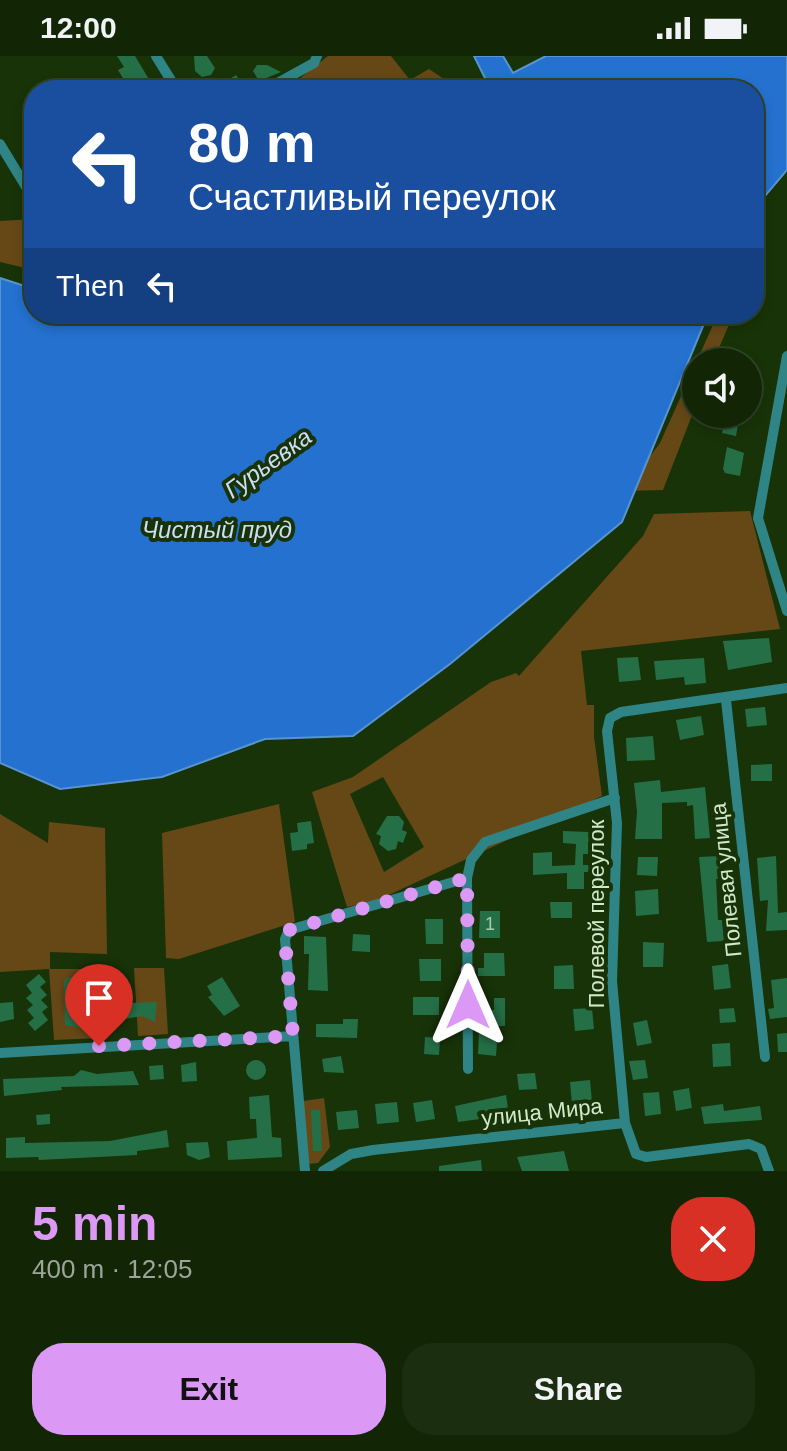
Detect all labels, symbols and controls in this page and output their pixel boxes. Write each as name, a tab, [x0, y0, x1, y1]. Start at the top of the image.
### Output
text: 12:00	[40, 11, 117, 44]
text: 80 m	[188, 111, 316, 174]
icon: left	[56, 112, 160, 216]
text: Счастливый переулок	[188, 177, 556, 218]
icon: left	[140, 264, 184, 308]
text: Then	[56, 269, 124, 302]
map controls	[682, 348, 762, 428]
button: sound	[682, 348, 762, 428]
water label: Гурьевка	[219, 423, 317, 503]
water label: Чистый пруд	[142, 516, 292, 543]
street label: Полевая улица	[705, 801, 747, 958]
street label: Полевой переулок	[584, 819, 609, 1008]
house number: 1	[485, 914, 495, 934]
position arrow	[426, 963, 510, 1047]
pin	[65, 964, 133, 1046]
icon: arrive	[77, 976, 121, 1020]
street label: улица Мира	[480, 1093, 605, 1131]
text: 5 min	[32, 1197, 157, 1250]
button: close	[671, 1197, 755, 1281]
text: 400 m · 12:05	[32, 1254, 192, 1284]
button: Exit	[32, 1343, 386, 1435]
button: Share	[402, 1343, 755, 1435]

